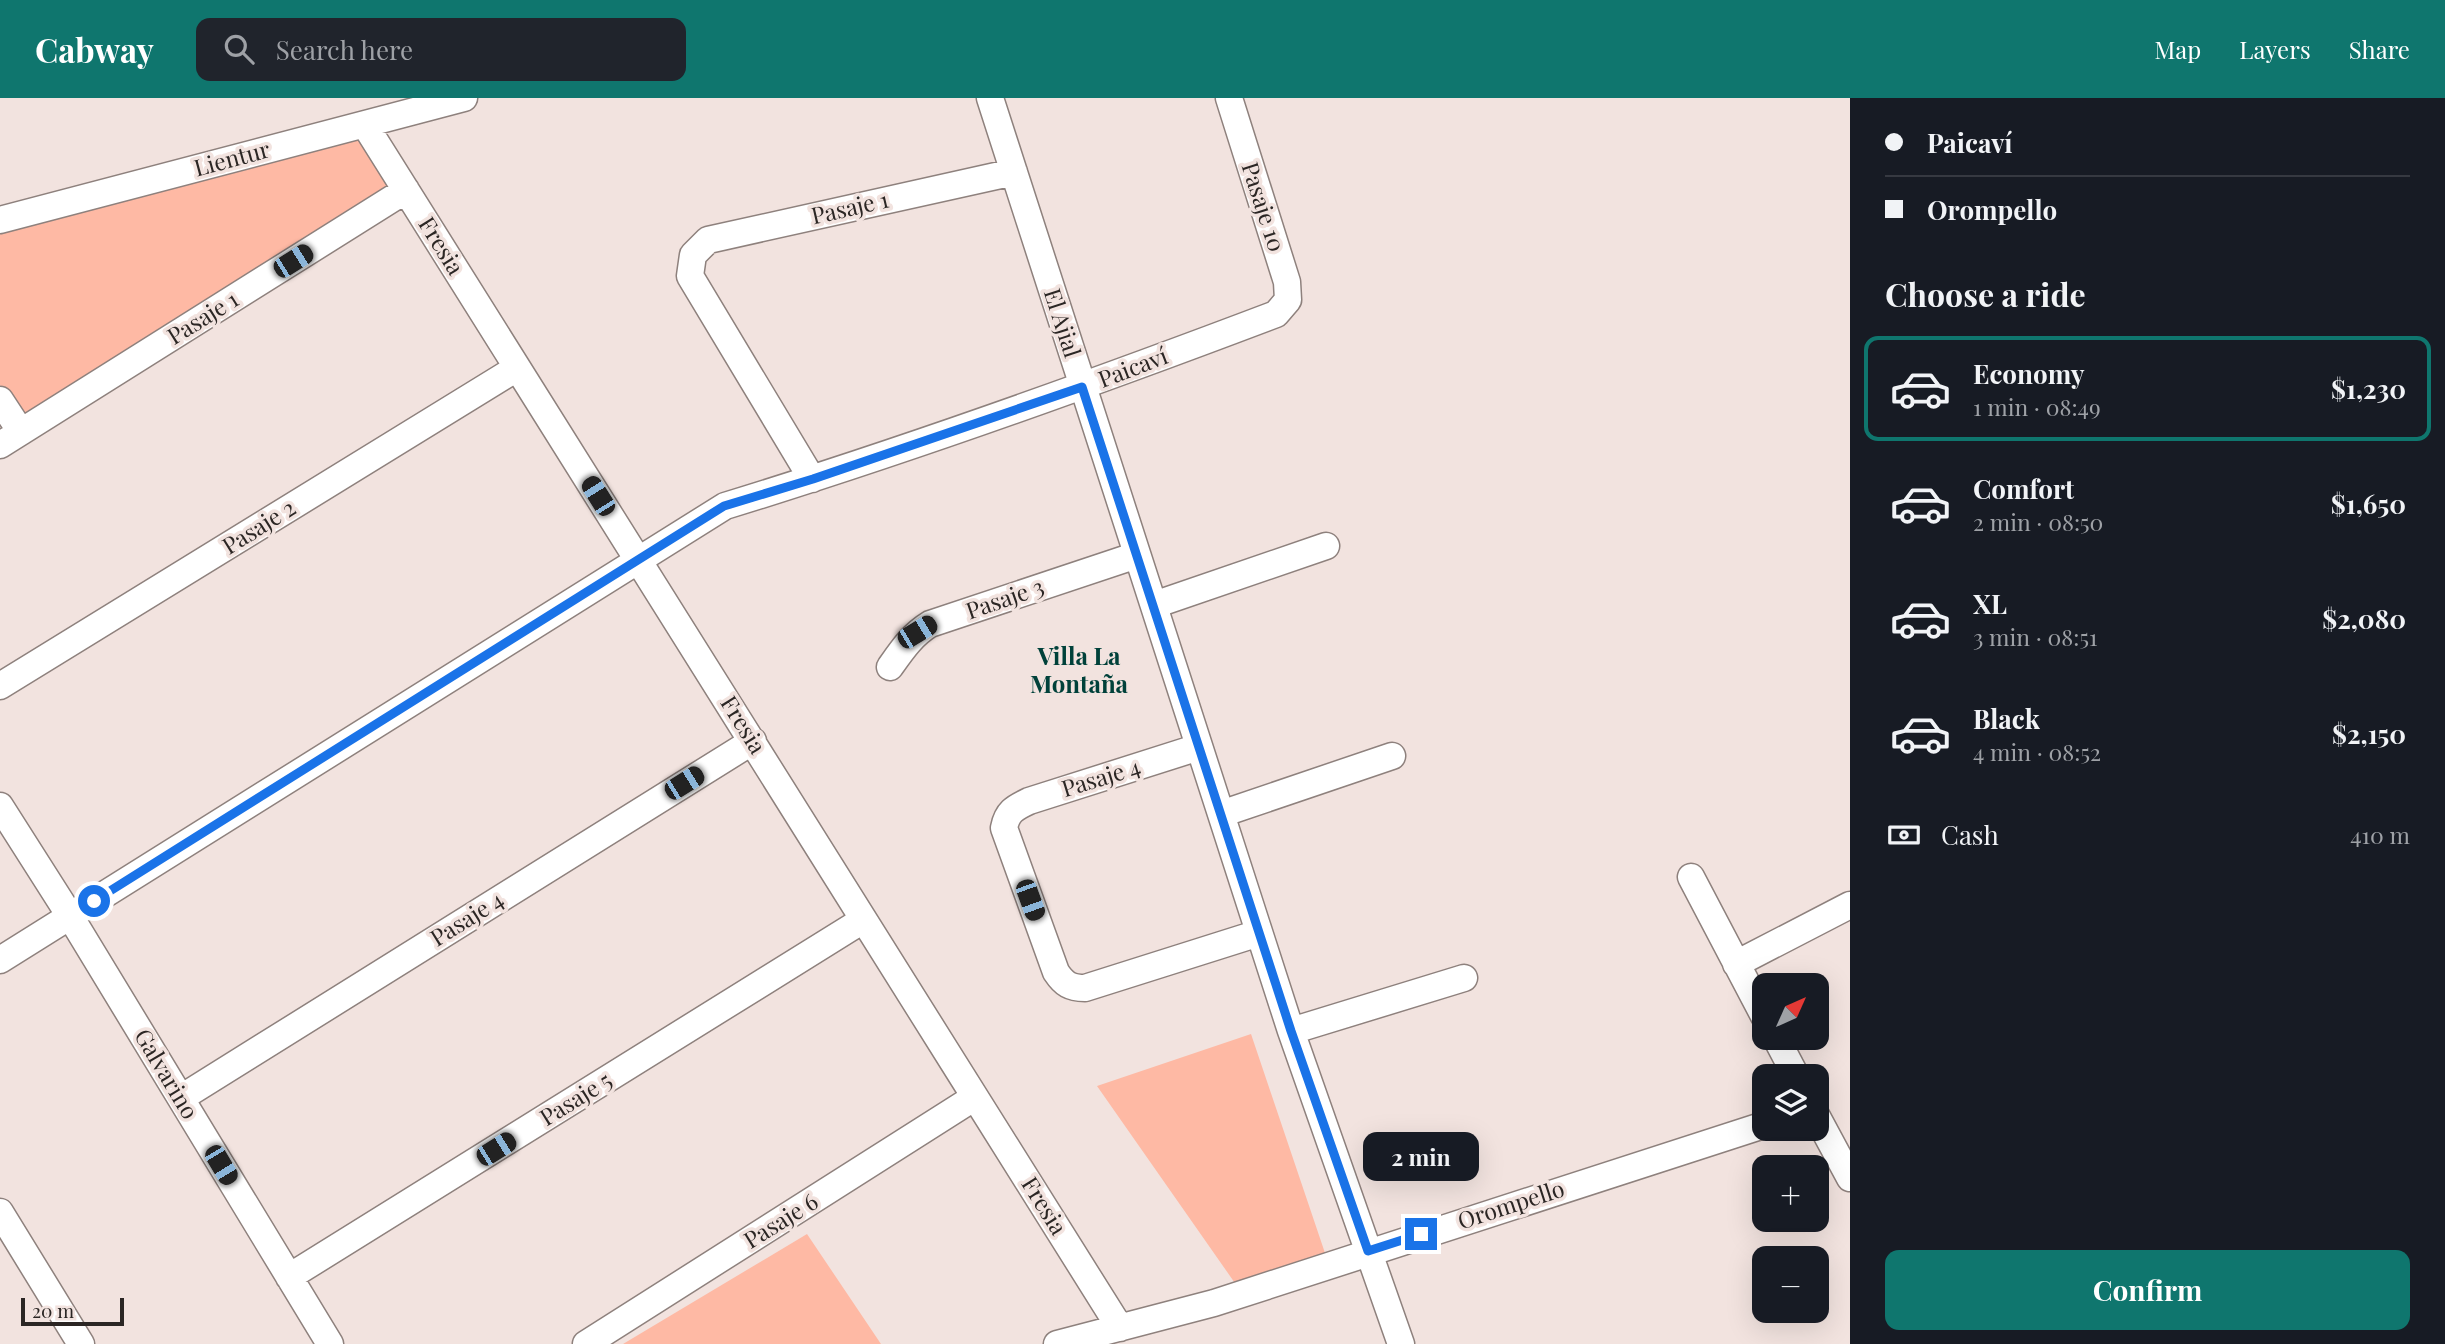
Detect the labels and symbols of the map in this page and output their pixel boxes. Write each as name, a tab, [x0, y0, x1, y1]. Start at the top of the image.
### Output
street label: Lientur	[190, 133, 273, 183]
street label: Pasaje 10	[1235, 158, 1293, 255]
street label: Pasaje 1	[808, 182, 892, 230]
street label: Fresia	[412, 210, 472, 281]
car	[270, 241, 317, 281]
street label: Pasaje 1	[161, 283, 244, 351]
street label: El Ajial	[1038, 284, 1089, 361]
street label: Paicaví	[1093, 339, 1172, 394]
car	[578, 473, 619, 519]
street label: Pasaje 2	[216, 491, 301, 560]
street label: Pasaje 3	[961, 570, 1048, 625]
car	[894, 612, 941, 652]
district label: Villa La Montaña	[1030, 639, 1129, 699]
street label: Fresia	[714, 689, 774, 760]
street label: Pasaje 4	[1057, 750, 1144, 803]
car	[661, 763, 708, 803]
car	[1013, 877, 1048, 923]
street label: Pasaje 4	[424, 883, 509, 952]
route start	[78, 885, 110, 917]
north arrow	[1752, 973, 1829, 1050]
street label: Galvarino	[128, 1022, 206, 1124]
street label: Pasaje 5	[533, 1064, 617, 1132]
car	[473, 1129, 520, 1169]
callout: 2 min	[1363, 1132, 1479, 1182]
car	[202, 1142, 241, 1188]
street label: Fresia	[1015, 1170, 1075, 1241]
street label: Orompello	[1453, 1172, 1568, 1235]
street label: Pasaje 6	[737, 1185, 823, 1255]
route end	[1405, 1218, 1437, 1250]
scale bar	[21, 1295, 124, 1327]

